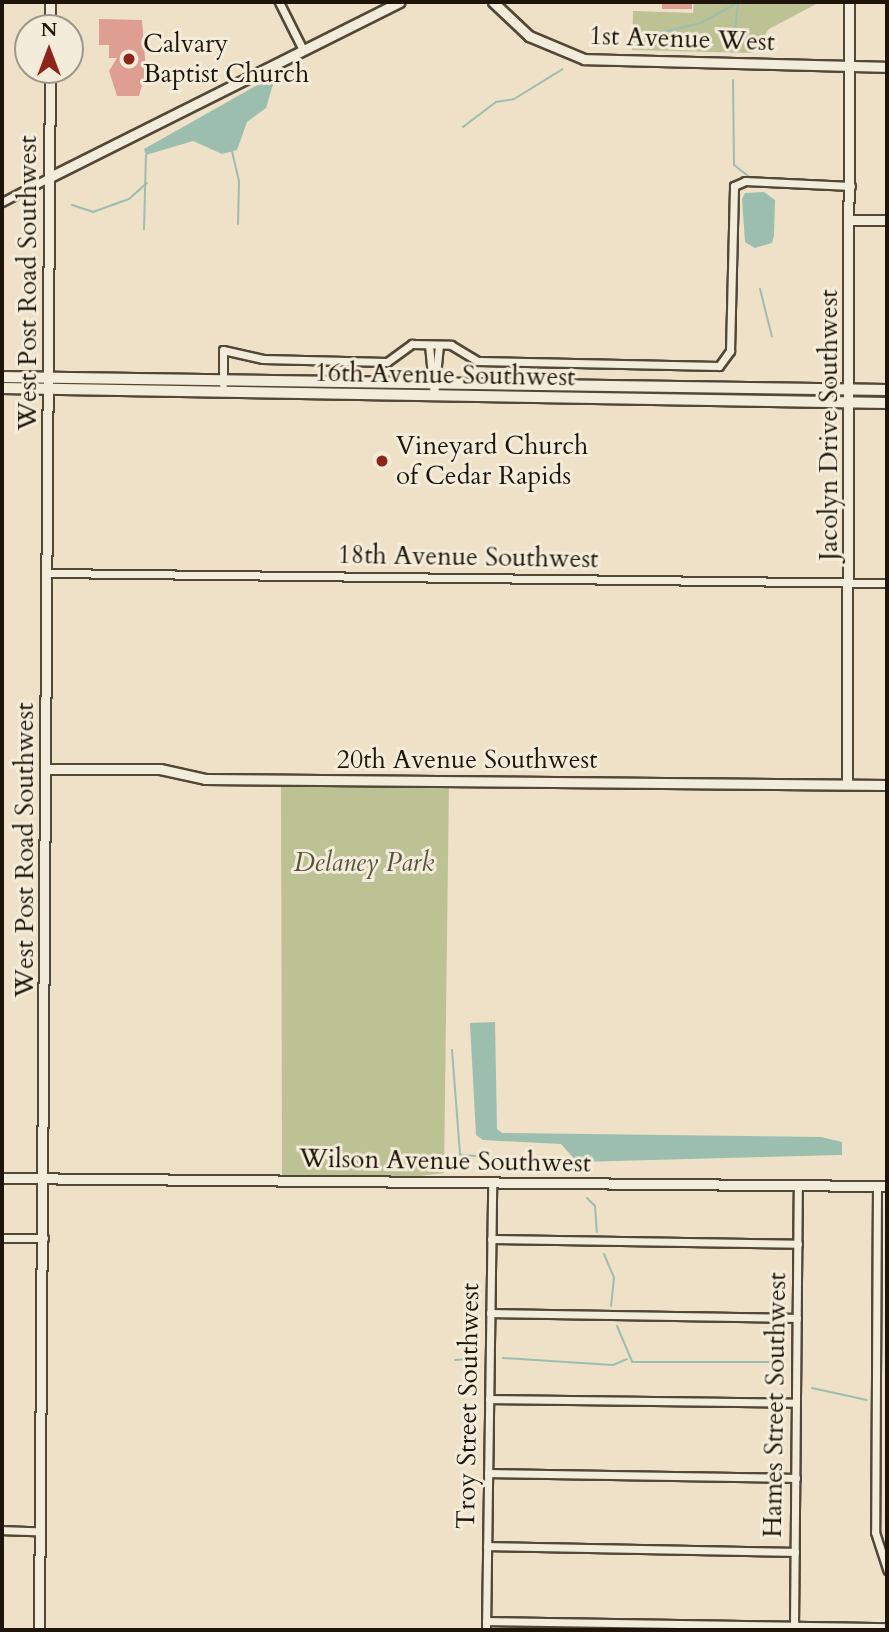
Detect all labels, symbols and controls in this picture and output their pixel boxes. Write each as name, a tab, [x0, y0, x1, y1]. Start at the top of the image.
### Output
north arrow	[14, 14, 84, 84]
text: N	[41, 17, 57, 43]
street label: 1st Avenue West	[589, 20, 775, 58]
place label: Calvary Baptist Church	[143, 28, 309, 90]
marker: Calvary Baptist Church	[121, 51, 137, 67]
street label: West Post Road Southwest	[12, 135, 44, 431]
street label: Jacolyn Drive Southwest	[813, 289, 845, 561]
street label: 16th Avenue Southwest	[314, 357, 576, 393]
place label: Vineyard Church of Cedar Rapids	[396, 430, 588, 492]
marker: Vineyard Church of Cedar Rapids	[374, 453, 390, 469]
street label: 18th Avenue Southwest	[337, 539, 599, 575]
street label: West Post Road Southwest	[9, 702, 41, 998]
street label: 20th Avenue Southwest	[337, 744, 597, 776]
park label: Delaney Park	[294, 847, 434, 879]
street label: Wilson Avenue Southwest	[299, 1143, 591, 1179]
street label: Hames Street Southwest	[757, 1272, 793, 1538]
street label: Troy Street Southwest	[450, 1283, 486, 1529]

